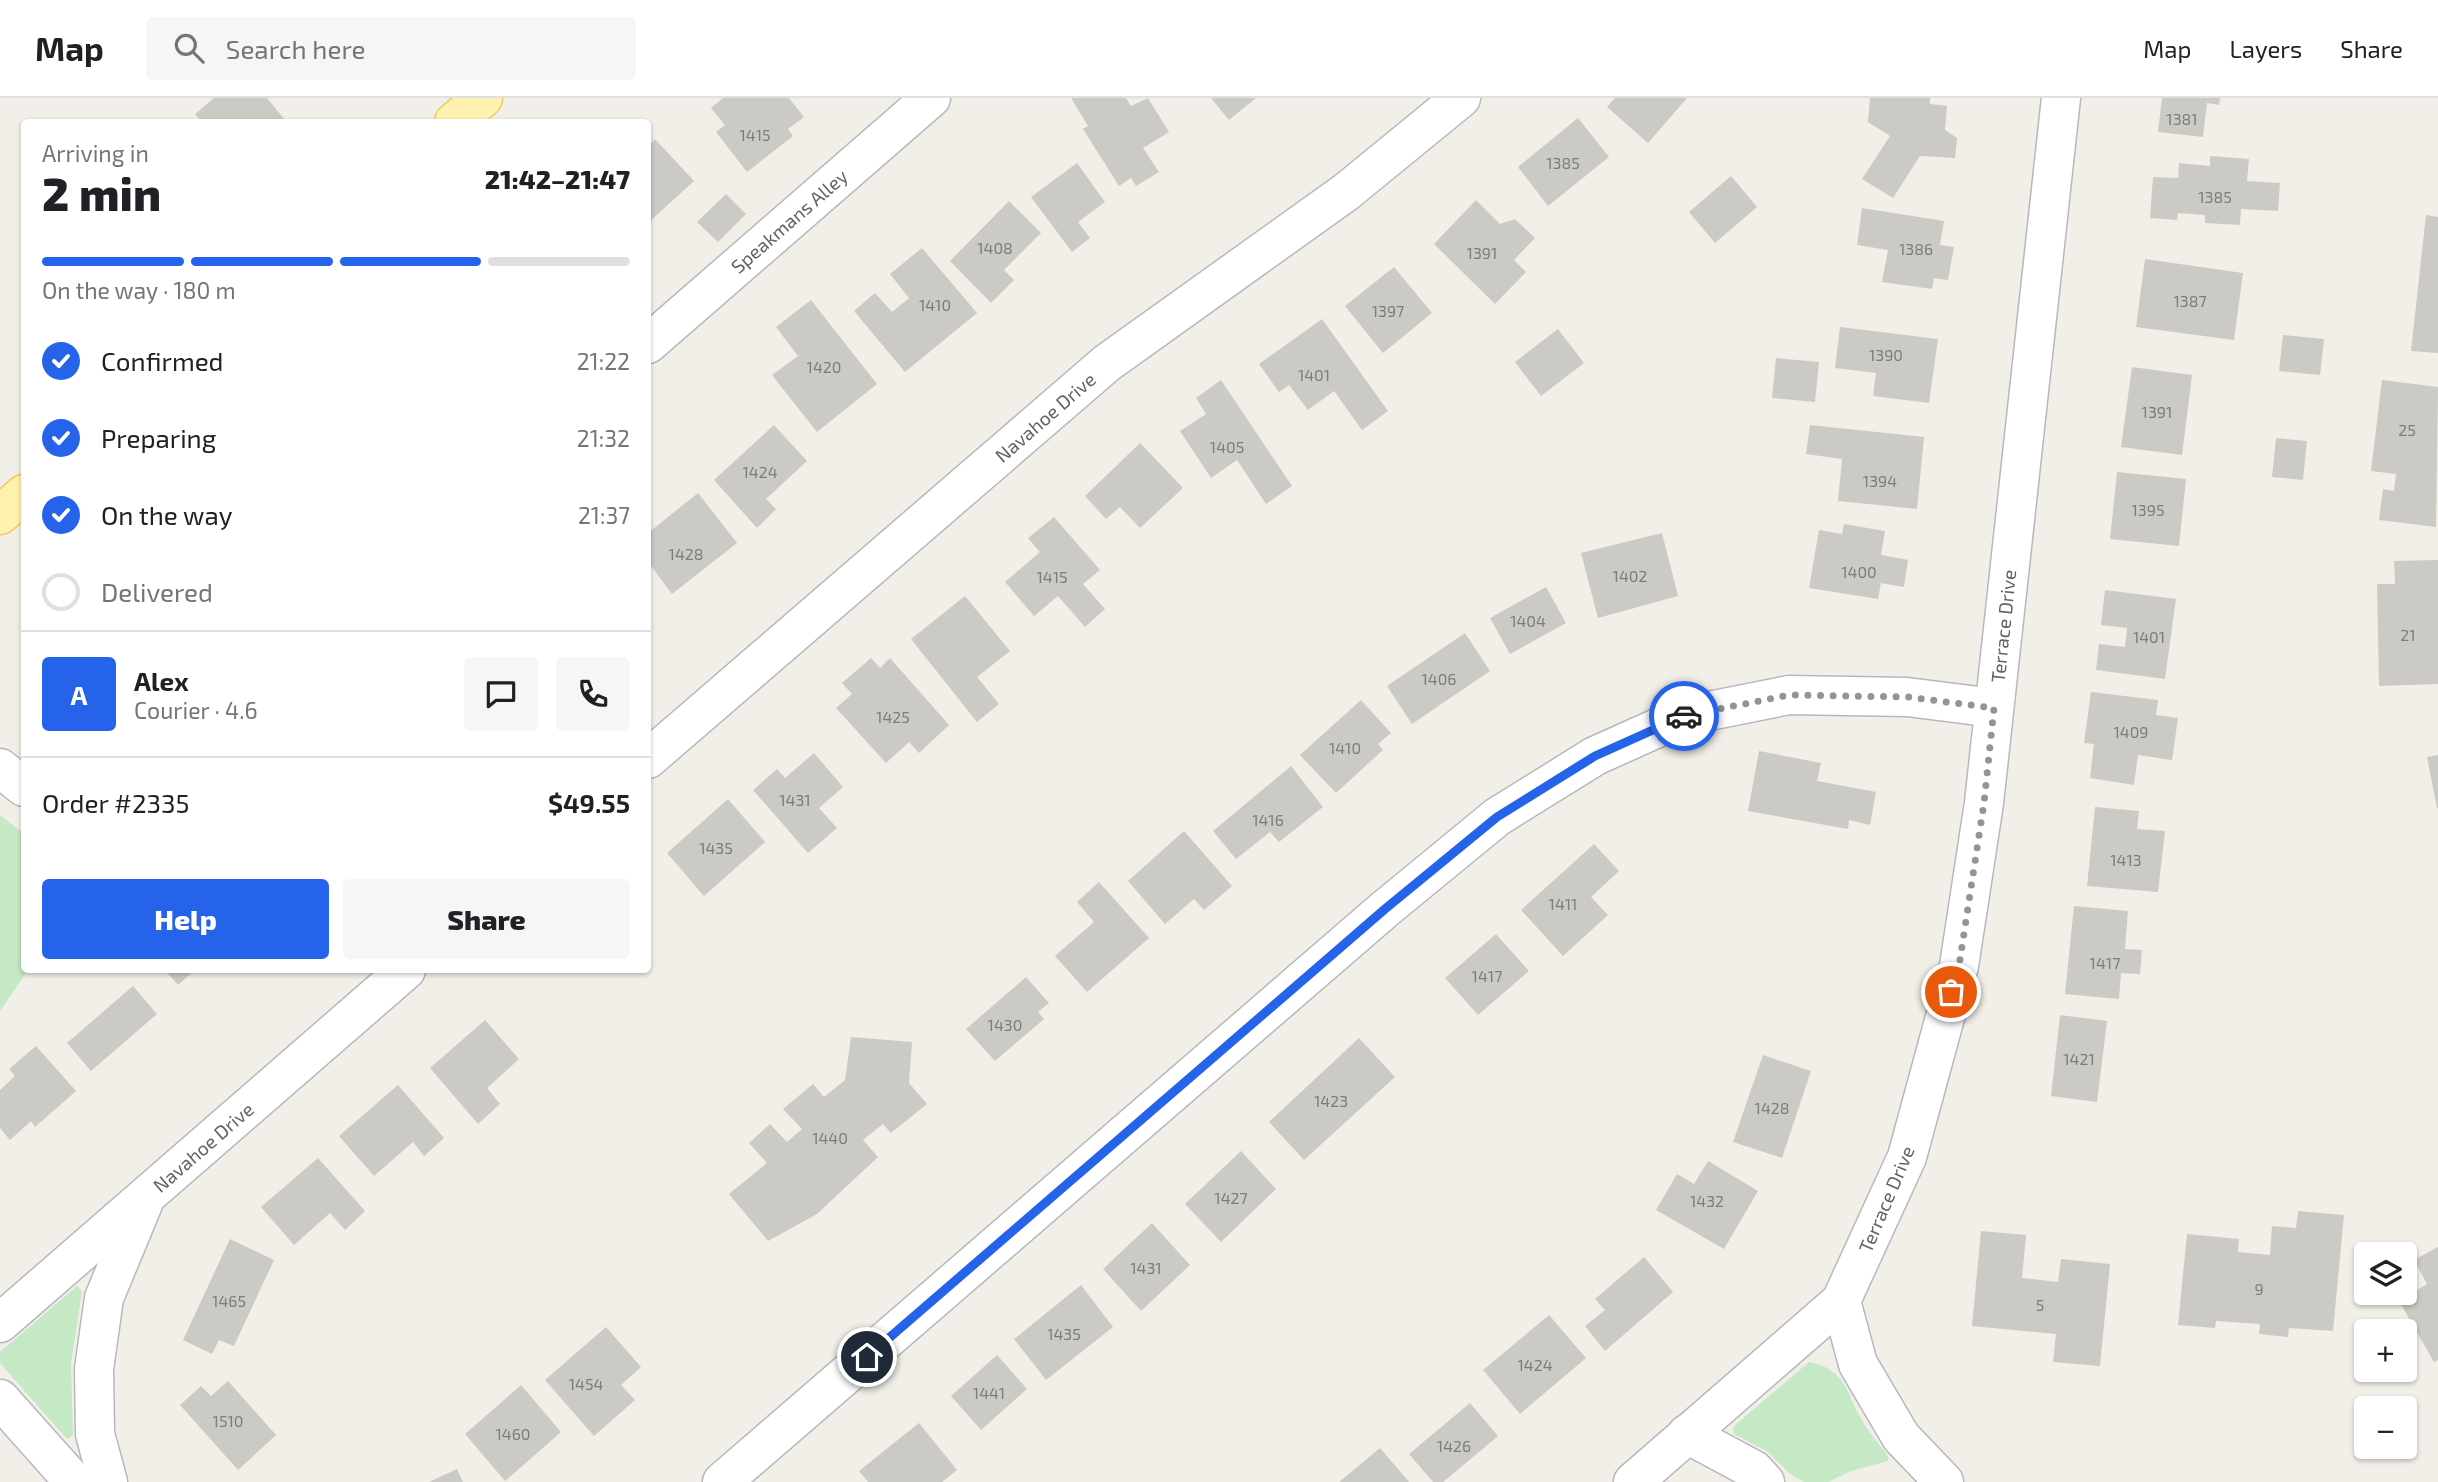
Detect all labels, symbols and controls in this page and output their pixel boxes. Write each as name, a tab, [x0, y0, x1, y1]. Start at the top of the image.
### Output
search box	[146, 17, 636, 80]
text: Map	[35, 28, 104, 68]
icon: search	[170, 29, 208, 67]
text: Search here	[226, 33, 365, 64]
text: Map	[2143, 34, 2191, 63]
text: Layers	[2229, 34, 2302, 63]
text: Share	[2340, 34, 2403, 63]
house number: 1381	[2166, 109, 2198, 128]
house number: 1415	[739, 125, 771, 144]
text: Arriving in	[42, 139, 149, 167]
house number: 1385	[1546, 153, 1580, 172]
text: 21:42–21:47	[485, 163, 630, 194]
street label: Speakmans Alley	[726, 164, 852, 278]
text: 2 min	[42, 165, 161, 220]
house number: 1385	[2198, 187, 2232, 206]
house number: 1408	[977, 238, 1013, 257]
house number: 1386	[1899, 239, 1933, 258]
house number: 1391	[1467, 243, 1497, 262]
text: On the way · 180 m	[42, 276, 236, 304]
house number: 1387	[2173, 291, 2207, 310]
house number: 1410	[919, 295, 951, 314]
house number: 1397	[1372, 301, 1404, 320]
icon: check	[42, 342, 80, 380]
text: Confirmed	[101, 345, 224, 376]
house number: 1390	[1869, 345, 1903, 364]
text: 21:22	[577, 347, 630, 375]
house number: 1420	[807, 357, 841, 376]
house number: 1401	[1298, 365, 1330, 384]
street label: Navahoe Drive	[990, 367, 1100, 467]
house number: 1391	[2142, 402, 2172, 421]
icon: check	[42, 419, 80, 457]
house number: 25	[2398, 420, 2416, 439]
text: Preparing	[101, 422, 216, 453]
text: 21:32	[577, 424, 630, 452]
house number: 1405	[1210, 437, 1244, 456]
house number: 1424	[742, 462, 778, 481]
house number: 1394	[1863, 471, 1897, 490]
icon: check	[42, 496, 80, 534]
text: On the way	[101, 499, 232, 530]
house number: 1395	[2132, 500, 2165, 519]
text: 21:37	[578, 501, 630, 529]
house number: 1428	[669, 544, 703, 563]
house number: 1400	[1841, 562, 1877, 581]
house number: 1402	[1613, 566, 1647, 585]
house number: 1415	[1036, 567, 1068, 586]
street label: Terrace Drive	[1986, 568, 2020, 684]
text: Delivered	[101, 576, 213, 607]
house number: 1404	[1510, 611, 1546, 630]
house number: 21	[2400, 625, 2416, 644]
house number: 1401	[2133, 627, 2165, 646]
button: chat	[464, 657, 538, 731]
button: phone	[556, 657, 630, 731]
text: Alex	[134, 665, 189, 696]
house number: 1406	[1421, 669, 1457, 688]
text: A	[71, 679, 87, 710]
courier	[1649, 681, 1719, 751]
text: Courier · 4.6	[134, 696, 258, 724]
icon: car	[1665, 697, 1703, 735]
house number: 1425	[876, 707, 910, 726]
house number: 1409	[2113, 722, 2149, 741]
house number: 1410	[1329, 738, 1361, 757]
text: Order #2335	[42, 787, 189, 818]
text: $49.55	[548, 787, 630, 818]
house number: 1431	[779, 790, 811, 809]
house number: 1416	[1252, 810, 1284, 829]
house number: 1435	[699, 838, 733, 857]
house number: 1413	[2110, 850, 2142, 869]
button: Help	[42, 879, 329, 959]
button: Share	[343, 879, 630, 959]
house number: 1411	[1549, 894, 1577, 913]
house number: 1417	[2090, 953, 2120, 972]
pin	[1921, 962, 1981, 1022]
house number: 1417	[1472, 966, 1502, 985]
icon: bag	[1932, 973, 1970, 1011]
house number: 1430	[988, 1015, 1022, 1034]
house number: 1421	[2063, 1049, 2095, 1068]
house number: 1423	[1314, 1091, 1348, 1110]
street label: Navahoe Drive	[148, 1097, 258, 1197]
house number: 1428	[1755, 1098, 1789, 1117]
house number: 1440	[812, 1128, 848, 1147]
street label: Terrace Drive	[1853, 1142, 1919, 1256]
house number: 1427	[1214, 1188, 1248, 1207]
house number: 1432	[1690, 1191, 1724, 1210]
map controls	[2354, 1242, 2417, 1459]
button: layers	[2354, 1242, 2417, 1305]
house number: 1431	[1130, 1258, 1162, 1277]
house number: 9	[2254, 1279, 2264, 1298]
house number: 1465	[212, 1291, 246, 1310]
house number: 5	[2036, 1295, 2044, 1314]
button: +	[2354, 1319, 2417, 1382]
house number: 1435	[1047, 1324, 1081, 1343]
pin	[837, 1327, 897, 1387]
icon: home	[848, 1338, 886, 1376]
house number: 1424	[1517, 1355, 1553, 1374]
house number: 1454	[569, 1374, 603, 1393]
house number: 1441	[973, 1383, 1005, 1402]
button: −	[2354, 1396, 2417, 1459]
house number: 1510	[213, 1411, 243, 1430]
house number: 1460	[495, 1424, 531, 1443]
house number: 1426	[1437, 1436, 1471, 1455]

